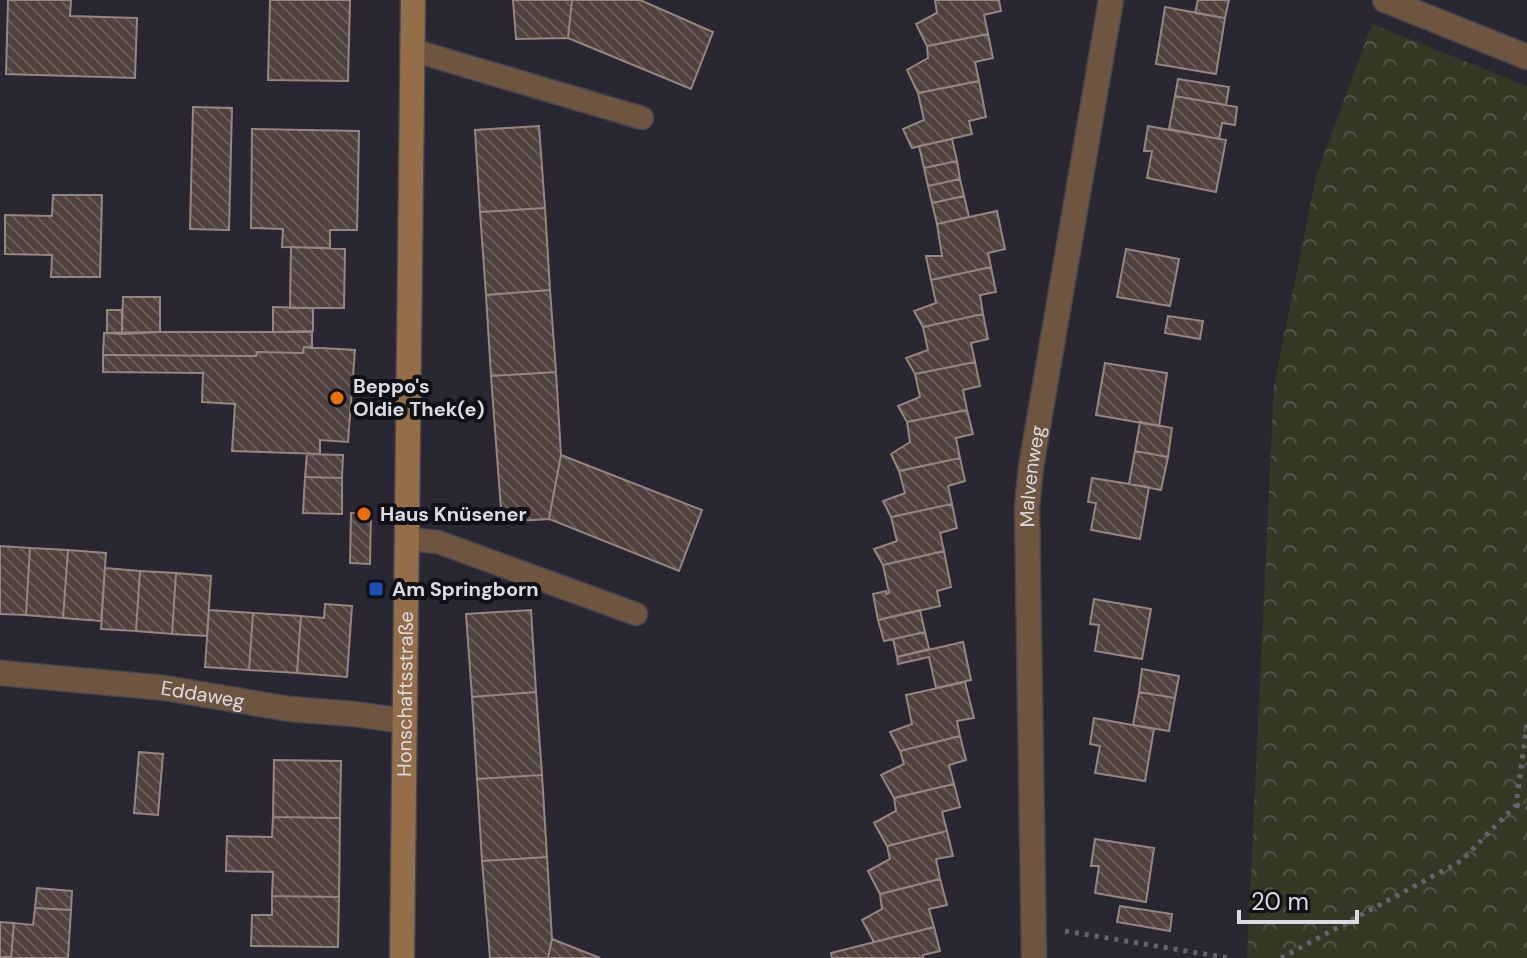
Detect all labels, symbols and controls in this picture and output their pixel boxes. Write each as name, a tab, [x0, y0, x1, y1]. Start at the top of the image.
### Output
place label: Beppo's Oldie Thek(e)	[353, 373, 485, 422]
marker: Beppo's Oldie Thek(e)	[328, 389, 346, 407]
street label: Malvenweg	[1014, 423, 1051, 527]
place label: Haus Knüsener	[380, 501, 527, 527]
marker: Haus Knüsener	[355, 505, 373, 523]
place label: Am Springborn	[392, 576, 539, 602]
marker: Am Springborn	[367, 580, 385, 598]
street label: Honschaftsstraße	[391, 611, 419, 777]
street label: Eddaweg	[159, 675, 247, 714]
scale bar	[1239, 874, 1357, 924]
text: 20 m	[1251, 886, 1309, 917]

